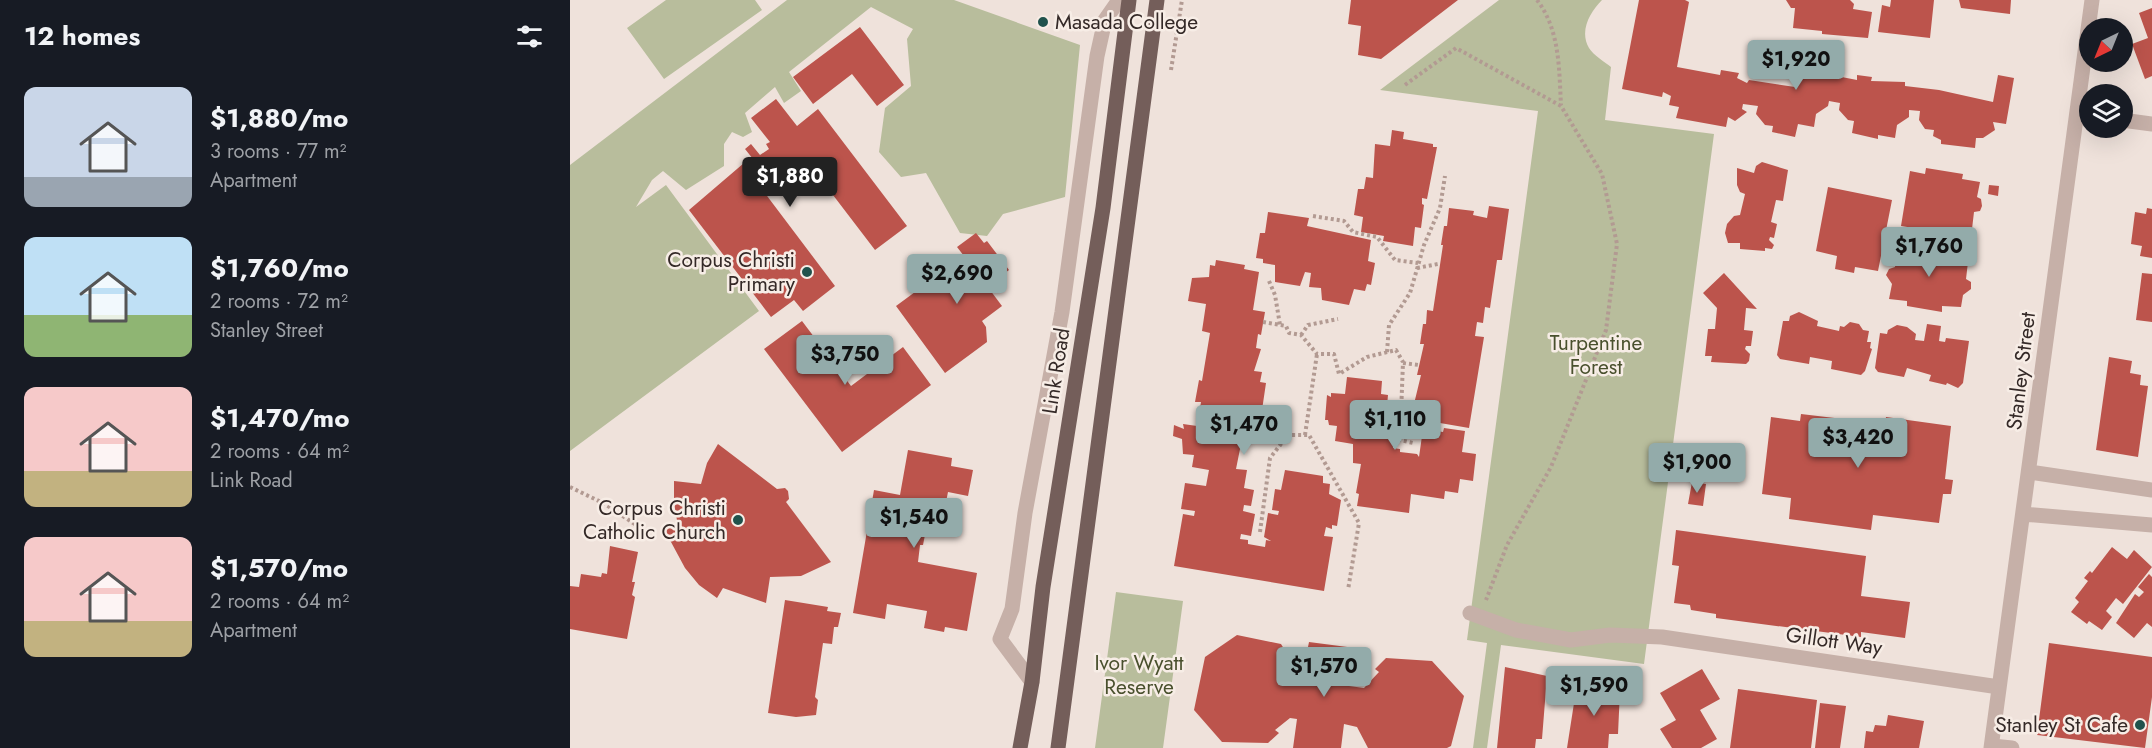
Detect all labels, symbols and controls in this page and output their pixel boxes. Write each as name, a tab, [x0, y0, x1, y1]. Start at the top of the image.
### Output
place label: Masada College	[1055, 7, 1198, 37]
marker: Masada College	[1036, 15, 1050, 29]
text: 12 homes	[24, 17, 140, 55]
north arrow	[2079, 18, 2133, 72]
map controls	[2079, 18, 2133, 138]
icon: filters	[513, 20, 546, 53]
pin: $1,920	[1747, 40, 1845, 91]
text: $1,920	[1762, 45, 1830, 74]
button: layers	[2079, 84, 2133, 138]
text: $1,880/mo	[210, 99, 348, 137]
icon: home	[72, 111, 144, 183]
text: 3 rooms · 77 m²	[210, 137, 347, 166]
pin: $1,880	[741, 157, 839, 208]
text: $1,880	[756, 162, 824, 191]
text: Apartment	[210, 166, 297, 195]
pin: $1,760	[1880, 227, 1978, 278]
text: $1,760	[1895, 232, 1963, 261]
place label: Corpus Christi Primary	[667, 245, 796, 299]
text: $1,760/mo	[210, 249, 349, 287]
pin: $2,690	[908, 254, 1006, 305]
text: $2,690	[921, 259, 993, 288]
icon: home	[72, 261, 144, 333]
marker: Corpus Christi Primary	[800, 265, 814, 279]
text: 2 rooms · 72 m²	[210, 287, 348, 316]
street label: Stanley Street	[1999, 310, 2043, 432]
text: Stanley Street	[210, 316, 323, 345]
street label: Link Road	[1034, 326, 1078, 416]
park label: Turpentine Forest	[1550, 328, 1642, 382]
pin: $3,750	[796, 335, 894, 386]
text: $3,750	[810, 340, 880, 369]
text: $1,470/mo	[210, 399, 350, 437]
pin: $1,110	[1346, 400, 1444, 451]
pin: $1,470	[1195, 405, 1293, 456]
text: $1,110	[1364, 405, 1426, 434]
text: $1,470	[1210, 410, 1278, 439]
icon: home	[72, 411, 144, 483]
pin: $3,420	[1809, 418, 1907, 469]
text: $3,420	[1822, 423, 1894, 452]
text: 2 rooms · 64 m²	[210, 437, 349, 466]
pin: $1,900	[1648, 443, 1746, 494]
text: $1,900	[1663, 448, 1731, 477]
text: Link Road	[210, 466, 293, 495]
place label: Corpus Christi Catholic Church	[583, 493, 726, 547]
pin: $1,540	[865, 498, 963, 549]
text: $1,540	[879, 503, 949, 532]
marker: Corpus Christi Catholic Church	[731, 513, 745, 527]
text: $1,570/mo	[210, 549, 348, 587]
icon: home	[72, 561, 144, 633]
text: 2 rooms · 64 m²	[210, 587, 349, 616]
text: Apartment	[210, 616, 297, 645]
street label: Gillott Way	[1784, 619, 1885, 663]
pin: $1,570	[1275, 647, 1373, 698]
park label: Ivor Wyatt Reserve	[1094, 648, 1184, 702]
text: $1,570	[1290, 652, 1358, 681]
pin: $1,590	[1545, 666, 1643, 717]
text: $1,590	[1560, 671, 1628, 700]
place label: Stanley St Cafe	[1995, 710, 2128, 740]
marker: Stanley St Cafe	[2133, 718, 2147, 732]

